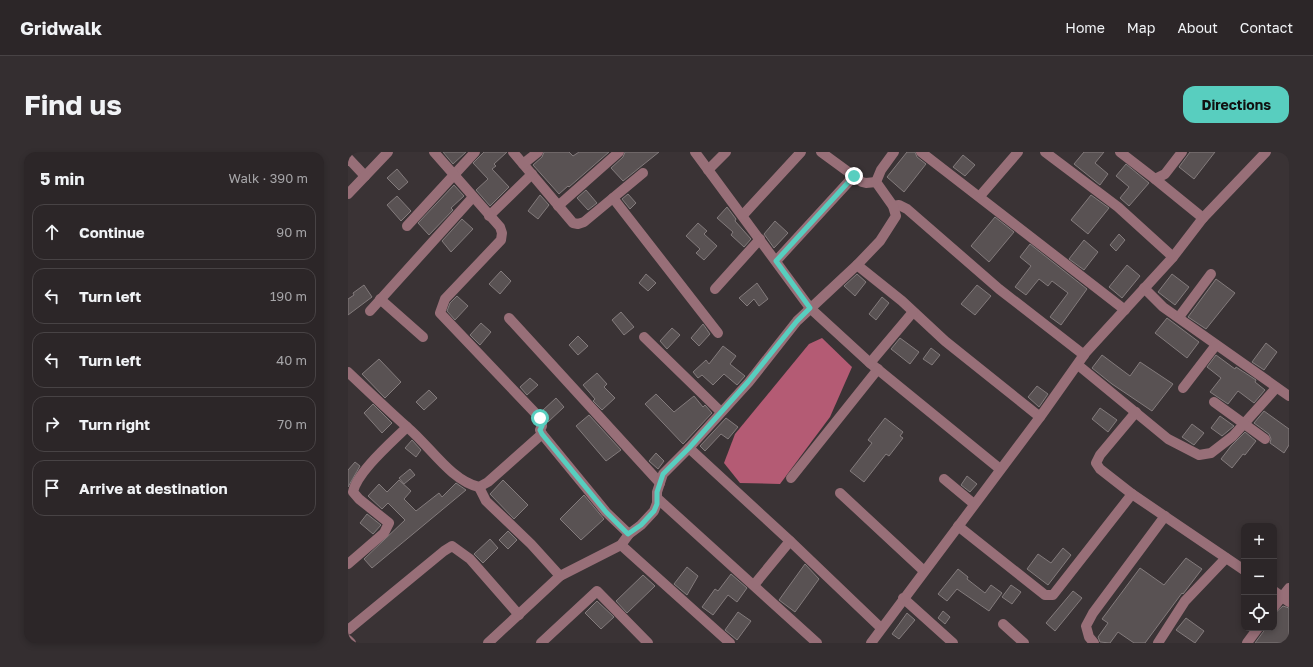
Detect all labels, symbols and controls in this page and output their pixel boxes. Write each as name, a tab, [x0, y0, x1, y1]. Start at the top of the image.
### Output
text: Gridwalk	[20, 16, 102, 39]
text: Home	[1065, 19, 1105, 36]
text: Map	[1127, 19, 1155, 36]
text: About	[1177, 19, 1218, 36]
text: Contact	[1240, 19, 1293, 36]
button: Directions	[1183, 86, 1289, 123]
text: Find us	[24, 88, 122, 121]
route end	[845, 167, 863, 185]
text: 5 min	[40, 168, 84, 189]
text: Walk · 390 m	[229, 170, 308, 186]
icon: ahead	[41, 221, 63, 243]
text: Continue	[79, 223, 145, 241]
text: 90 m	[276, 224, 307, 240]
icon: left	[41, 285, 63, 307]
text: Turn left	[79, 287, 141, 305]
text: 190 m	[270, 288, 307, 304]
icon: left	[41, 349, 63, 371]
text: Turn left	[79, 351, 141, 369]
text: 40 m	[276, 352, 307, 368]
route start	[531, 409, 549, 427]
icon: right	[41, 413, 63, 435]
text: Turn right	[79, 415, 150, 433]
text: 70 m	[277, 416, 307, 432]
icon: arrive	[41, 477, 63, 499]
text: Arrive at destination	[79, 479, 228, 497]
map controls	[1241, 523, 1277, 631]
button: +	[1241, 523, 1277, 559]
button: −	[1241, 559, 1277, 595]
button: locate	[1241, 595, 1277, 631]

